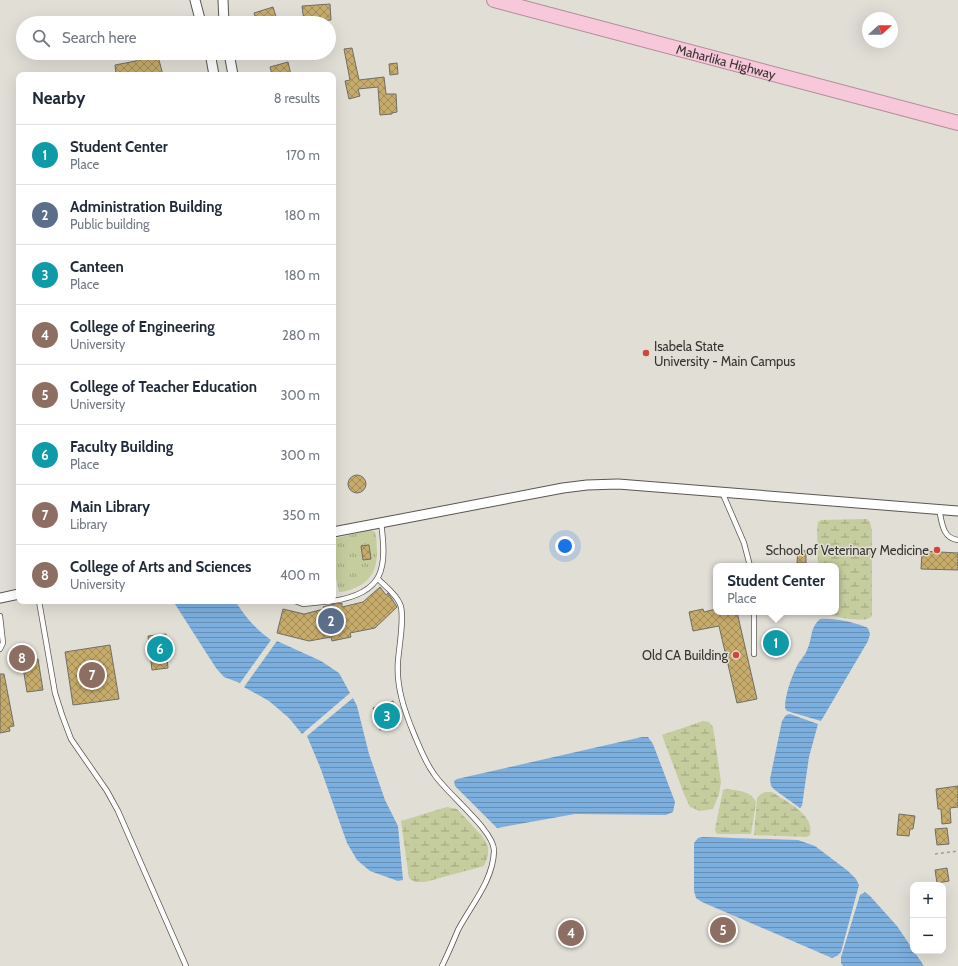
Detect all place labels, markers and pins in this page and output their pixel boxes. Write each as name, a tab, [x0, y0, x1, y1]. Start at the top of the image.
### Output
place label: Isabela State University - Main Campus	[654, 338, 796, 369]
marker: Isabela State University - Main Campus	[641, 348, 651, 358]
place label: School of Veterinary Medicine	[765, 542, 929, 558]
marker: School of Veterinary Medicine	[932, 545, 942, 555]
pin: 2	[318, 606, 344, 636]
pin: 1	[763, 628, 789, 658]
pin: 6	[147, 634, 173, 664]
pin: 8	[9, 643, 35, 673]
place label: Old CA Building	[642, 647, 729, 663]
marker: Old CA Building	[731, 650, 741, 660]
pin: 7	[79, 660, 105, 690]
pin: 3	[374, 701, 400, 731]
pin: 5	[710, 915, 736, 945]
pin: 4	[558, 918, 584, 948]

